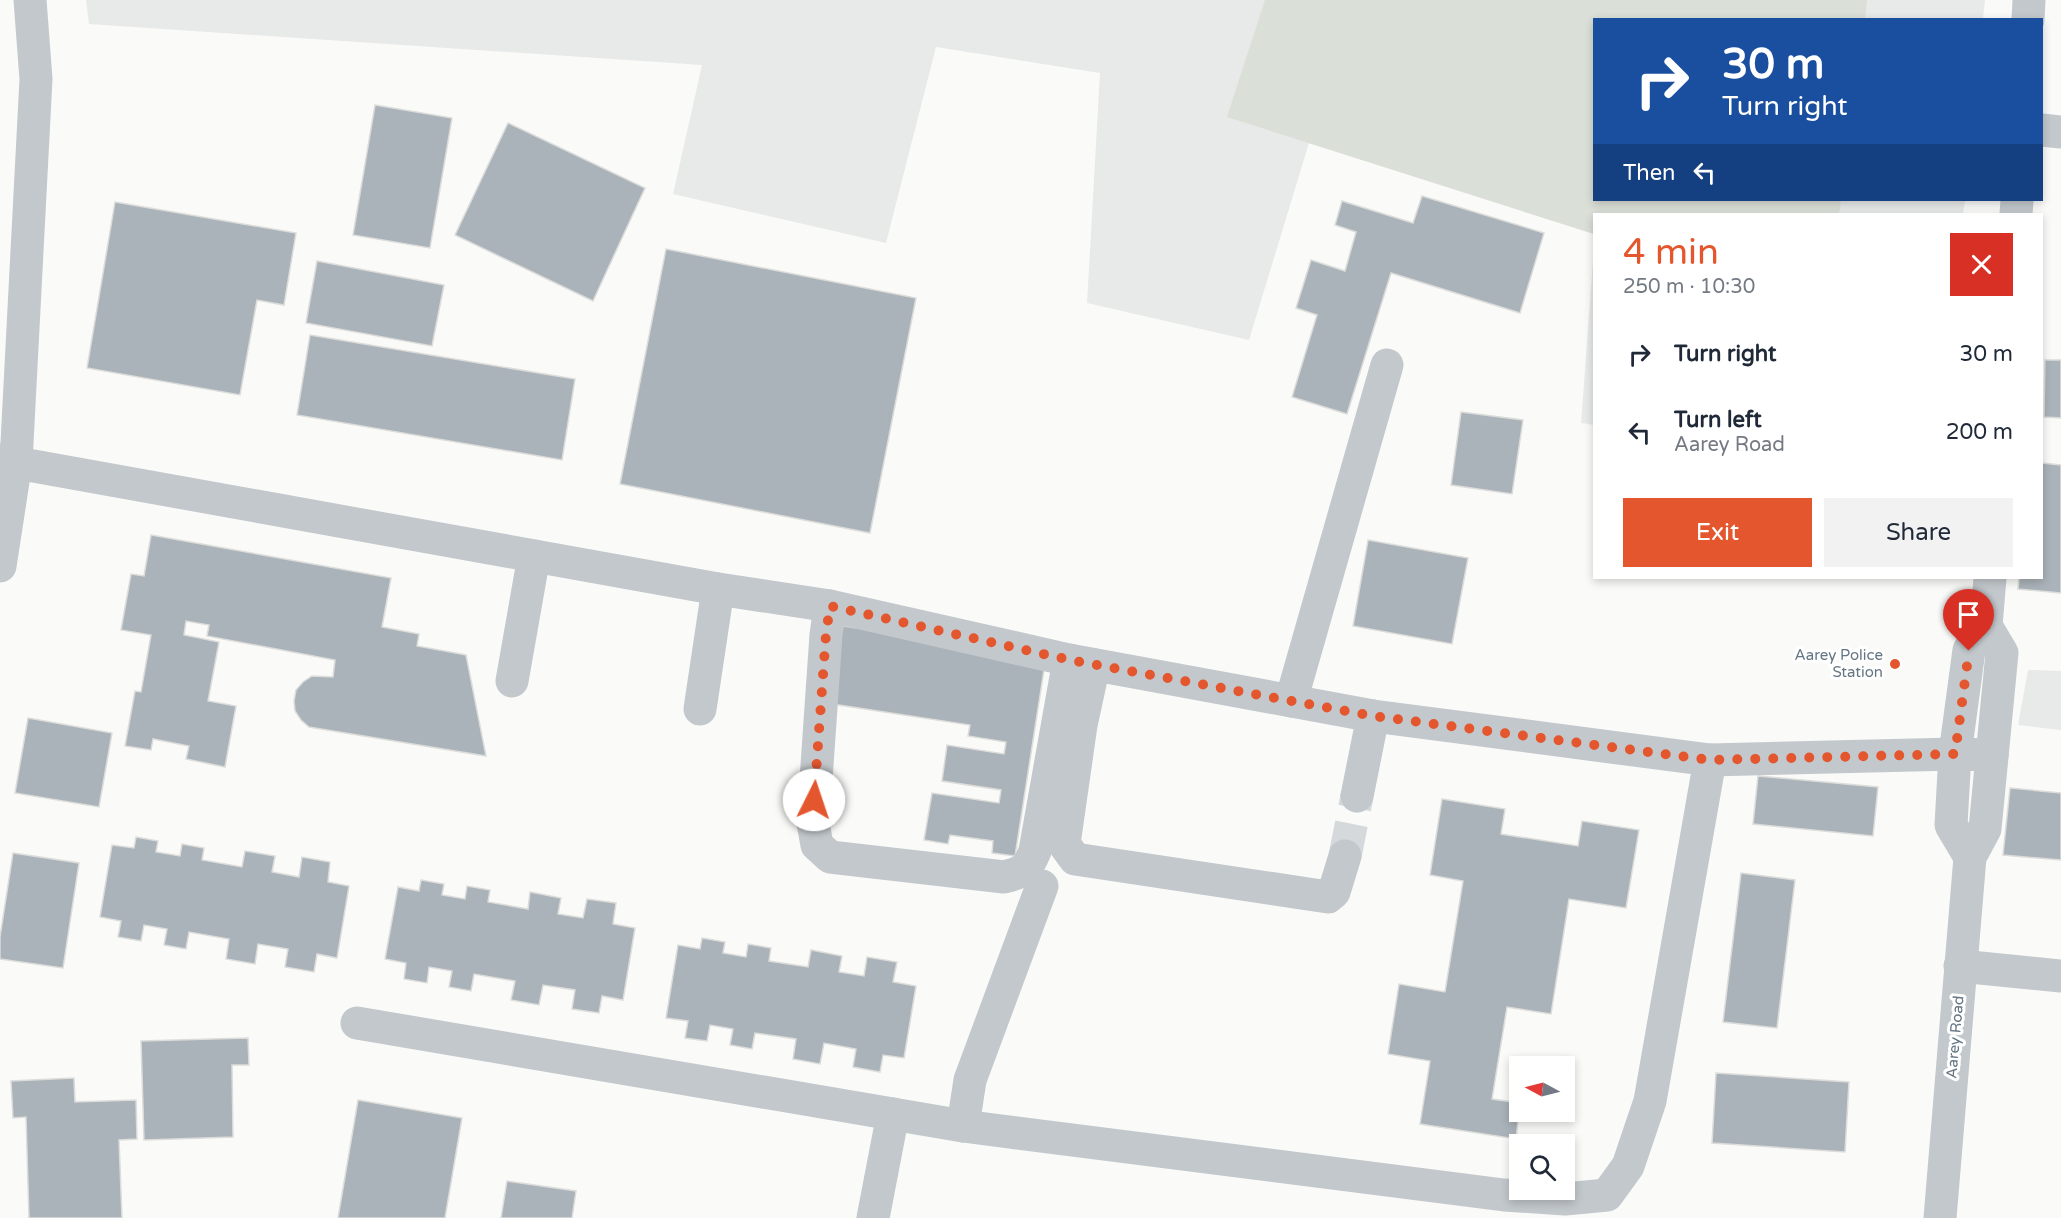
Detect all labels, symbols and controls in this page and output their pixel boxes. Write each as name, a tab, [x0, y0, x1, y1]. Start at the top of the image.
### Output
text: 30 m	[1722, 39, 1824, 90]
icon: right	[1623, 42, 1701, 120]
text: Turn right	[1722, 90, 1848, 123]
icon: left	[1688, 156, 1721, 189]
text: Then	[1623, 160, 1676, 186]
text: 4 min	[1623, 231, 1719, 274]
button: close	[1950, 233, 2013, 296]
text: 250 m · 10:30	[1623, 275, 1755, 299]
icon: right	[1623, 338, 1656, 371]
text: Turn right	[1674, 341, 1776, 367]
text: 30 m	[1959, 341, 2013, 367]
text: Turn left	[1674, 407, 1762, 433]
icon: left	[1623, 416, 1656, 449]
text: 200 m	[1946, 419, 2013, 445]
text: Aarey Road	[1674, 433, 1785, 457]
button: Exit	[1623, 498, 1812, 567]
button: Share	[1824, 498, 2013, 567]
pin	[1943, 589, 1994, 651]
icon: arrive	[1952, 598, 1985, 631]
place label: Aarey Police Station	[1795, 646, 1883, 681]
marker: Aarey Police Station	[1888, 657, 1902, 671]
position arrow	[782, 768, 846, 832]
street label: Aarey Road	[1942, 995, 1968, 1079]
north arrow	[1509, 1056, 1575, 1122]
map controls	[1509, 1056, 1575, 1200]
button: search	[1509, 1134, 1575, 1200]

